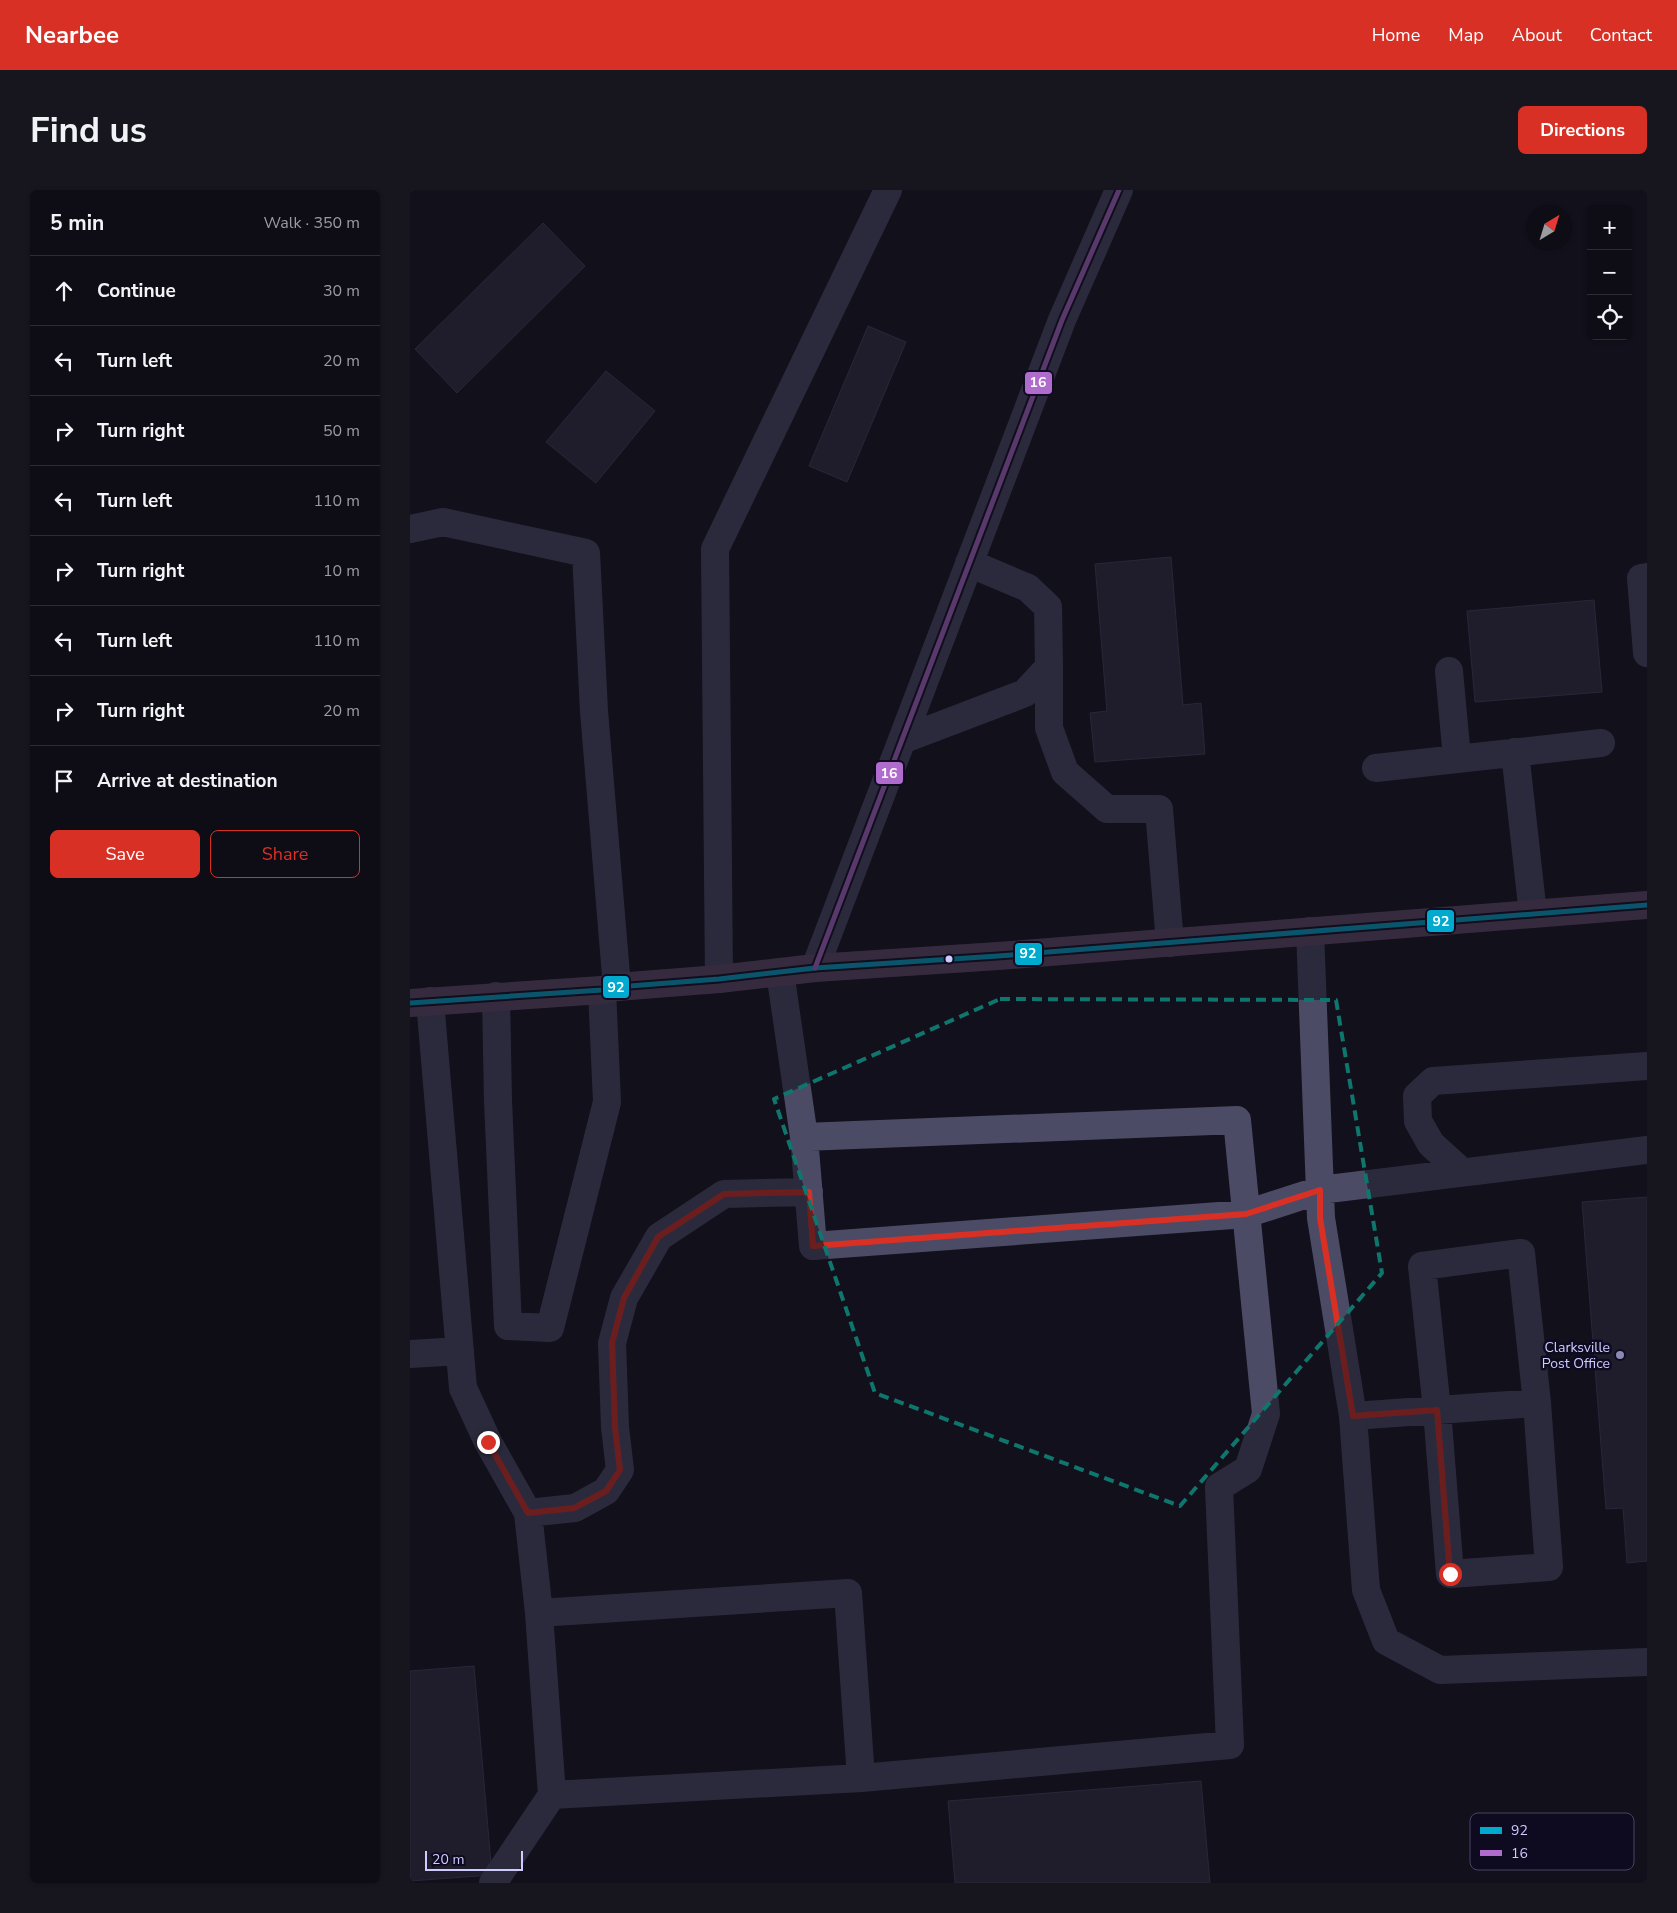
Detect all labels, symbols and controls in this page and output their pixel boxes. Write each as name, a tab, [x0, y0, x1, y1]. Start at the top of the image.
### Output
text: Nearbee	[25, 19, 119, 51]
text: Home	[1372, 23, 1420, 47]
text: Map	[1448, 23, 1484, 47]
text: About	[1512, 23, 1562, 47]
text: Contact	[1590, 23, 1652, 47]
button: Directions	[1518, 106, 1647, 154]
text: Find us	[30, 107, 147, 154]
north arrow	[1527, 205, 1572, 250]
map controls	[1587, 205, 1632, 340]
button: +	[1587, 205, 1632, 250]
text: 5 min	[50, 209, 104, 237]
text: Walk · 350 m	[264, 212, 360, 234]
button: −	[1587, 250, 1632, 295]
icon: ahead	[50, 277, 78, 305]
text: Continue	[97, 278, 176, 304]
text: 30 m	[323, 280, 360, 302]
button: locate	[1587, 295, 1632, 340]
icon: left	[50, 347, 78, 375]
text: Turn left	[97, 348, 172, 374]
text: 20 m	[323, 350, 360, 372]
line badge: 16	[1024, 371, 1053, 395]
text: 16	[1030, 373, 1046, 392]
icon: right	[50, 417, 78, 445]
text: Turn right	[97, 418, 184, 444]
text: 50 m	[323, 420, 360, 442]
icon: left	[50, 487, 78, 515]
text: Turn left	[97, 488, 172, 514]
text: 110 m	[313, 490, 360, 512]
icon: right	[50, 557, 78, 585]
text: Turn right	[97, 558, 184, 584]
text: 10 m	[323, 560, 360, 582]
icon: left	[50, 627, 78, 655]
text: Turn left	[97, 628, 172, 654]
text: 110 m	[313, 630, 360, 652]
icon: right	[50, 697, 78, 725]
text: Turn right	[97, 698, 184, 724]
text: 20 m	[323, 700, 360, 722]
line badge: 16	[875, 761, 904, 785]
text: 16	[881, 764, 897, 783]
icon: arrive	[50, 767, 78, 795]
text: Arrive at destination	[97, 768, 278, 794]
button: Save	[50, 830, 200, 878]
button: Share	[210, 830, 360, 878]
line badge: 92	[1426, 909, 1455, 933]
text: 92	[1433, 912, 1449, 931]
line badge: 92	[1014, 942, 1043, 966]
text: 92	[1020, 944, 1036, 963]
unlabelled marker	[944, 954, 954, 964]
line badge: 92	[602, 975, 630, 999]
text: 92	[608, 978, 624, 997]
place label: Clarksville Post Office	[1542, 1338, 1610, 1373]
marker: Clarksville Post Office	[1614, 1349, 1626, 1361]
route end	[477, 1431, 500, 1454]
route start	[1439, 1563, 1462, 1586]
legend	[1470, 1813, 1634, 1870]
text: 92	[1511, 1821, 1528, 1840]
text: 16	[1511, 1844, 1528, 1863]
scale bar	[425, 1848, 522, 1871]
text: 20 m	[432, 1850, 464, 1869]

